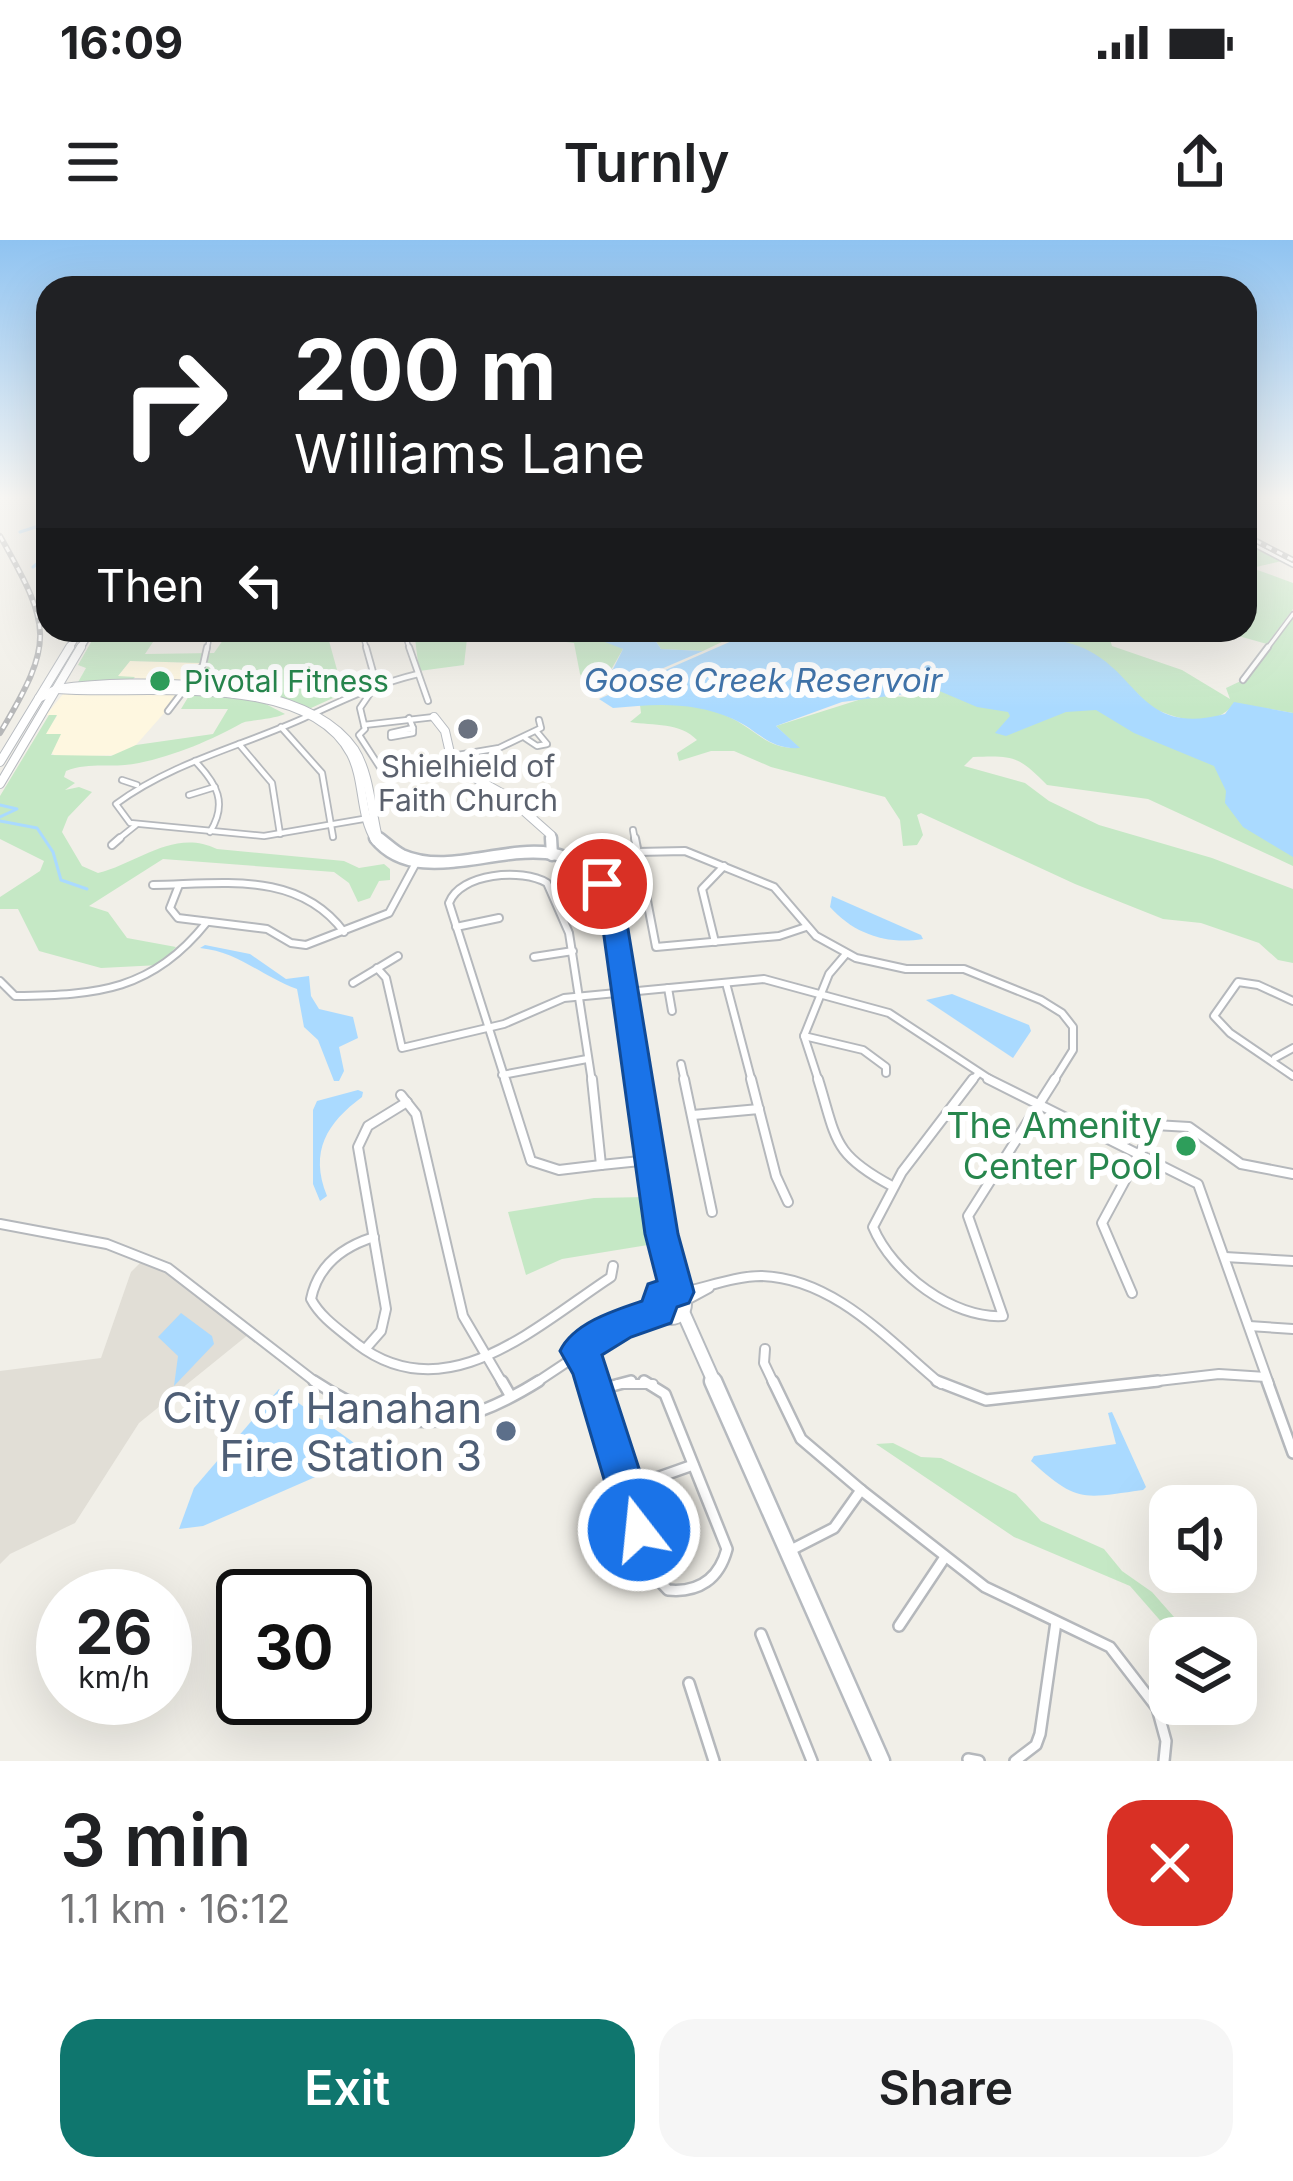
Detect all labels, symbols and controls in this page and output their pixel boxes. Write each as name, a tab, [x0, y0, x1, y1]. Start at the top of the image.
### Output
text: 16:09	[60, 15, 183, 70]
icon: menu	[60, 129, 126, 195]
icon: share	[1167, 129, 1233, 195]
text: Turnly	[563, 130, 730, 195]
text: 200 m	[294, 319, 557, 420]
icon: right	[96, 324, 252, 480]
text: Williams Lane	[294, 421, 645, 486]
icon: left	[228, 552, 294, 618]
text: Then	[96, 558, 204, 613]
water label: Goose Creek Reservoir	[584, 660, 944, 700]
place label: Pivotal Fitness	[184, 663, 389, 699]
marker: Pivotal Fitness	[147, 668, 173, 694]
marker: Shielhield of Faith Church	[455, 716, 481, 742]
place label: Shielhield of Faith Church	[378, 748, 558, 818]
pin	[551, 833, 653, 935]
icon: arrive	[569, 851, 635, 917]
place label: The Amenity Center Pool	[946, 1103, 1162, 1188]
marker: The Amenity Center Pool	[1173, 1133, 1199, 1159]
place label: City of Hanahan Fire Station 3	[162, 1382, 482, 1481]
marker: City of Hanahan Fire Station 3	[493, 1418, 519, 1444]
position arrow	[576, 1467, 702, 1593]
map controls	[1149, 1485, 1257, 1725]
button: sound	[1149, 1485, 1257, 1593]
speed limit sign: 30	[216, 1569, 372, 1725]
text: 26	[76, 1596, 152, 1668]
button: layers	[1149, 1617, 1257, 1725]
text: km/h	[78, 1659, 150, 1695]
text: 3 min	[60, 1796, 252, 1883]
button: close	[1107, 1800, 1233, 1926]
text: 1.1 km · 16:12	[60, 1885, 290, 1932]
button: Exit	[60, 2019, 635, 2157]
button: Share	[659, 2019, 1233, 2157]

